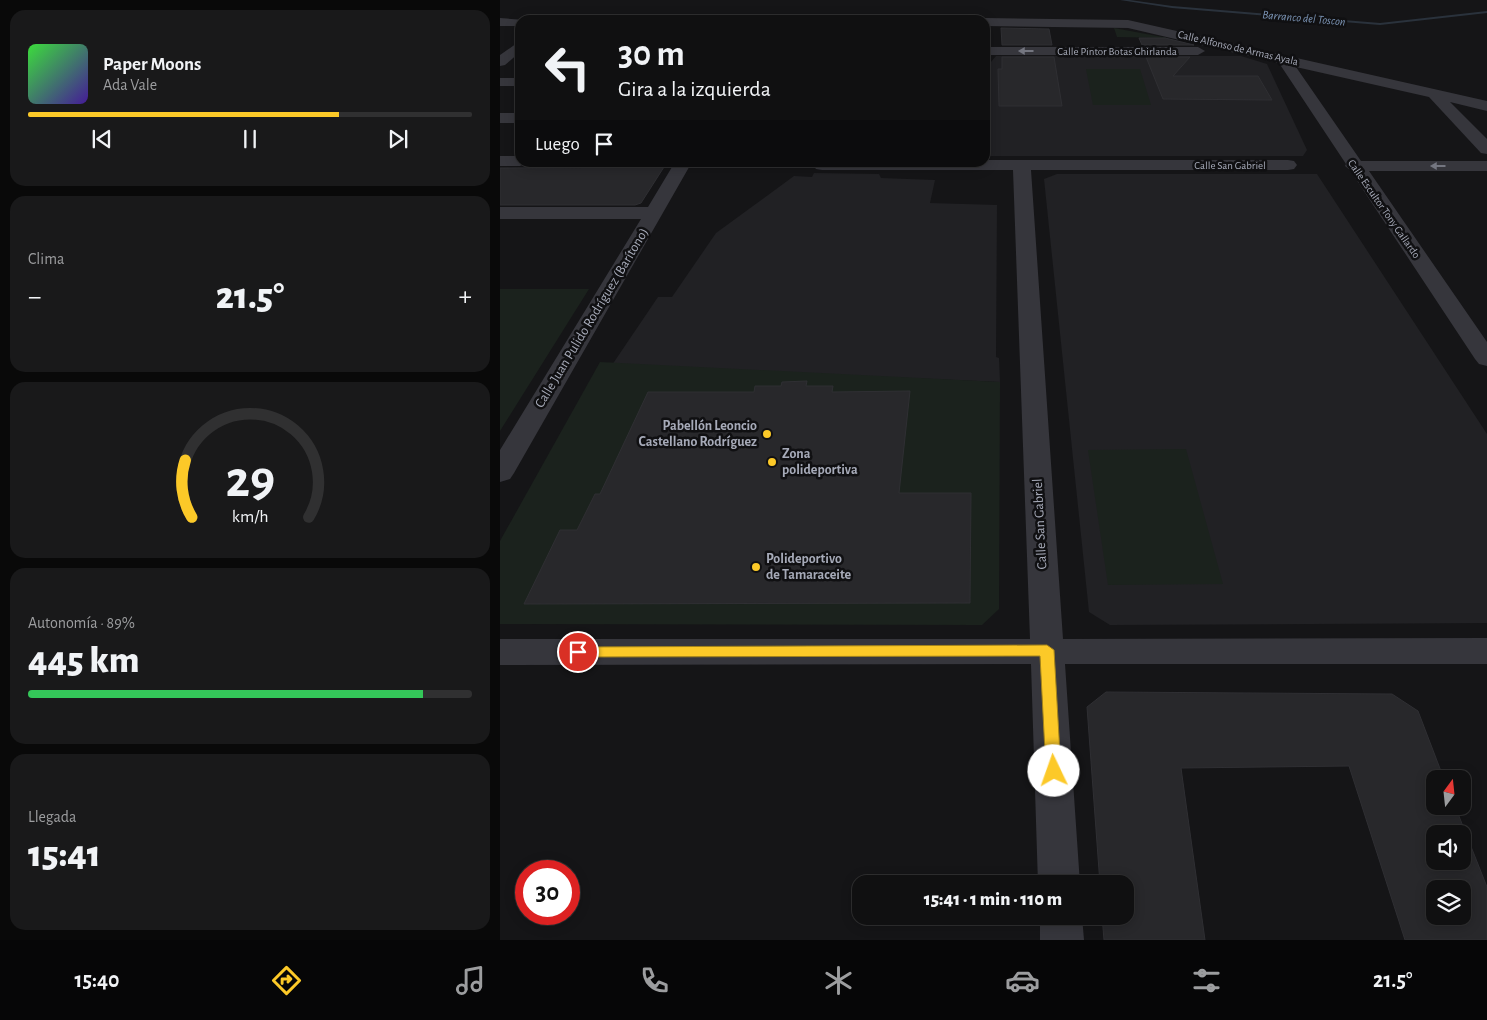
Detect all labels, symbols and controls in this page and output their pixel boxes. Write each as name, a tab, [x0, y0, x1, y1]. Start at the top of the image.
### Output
water label: Barranco del Toscon	[1262, 8, 1346, 28]
street label: Calle Alfonso de Armas Ayala	[1177, 29, 1299, 67]
icon: left	[535, 35, 600, 100]
text: 30 m	[618, 37, 685, 72]
street label: Calle Pintor Botas Ghirlanda	[1057, 46, 1177, 57]
one-way arrow	[1018, 47, 1034, 55]
text: Paper Moons	[103, 55, 201, 74]
text: Ada Vale	[103, 77, 157, 93]
text: Gira a la izquierda	[618, 78, 771, 100]
icon: previous	[88, 125, 116, 153]
icon: pause	[236, 125, 264, 153]
icon: next	[384, 125, 412, 153]
icon: arrive	[590, 130, 618, 158]
text: Luego	[535, 135, 580, 154]
street label: Calle Escultor Tony Gallardo	[1346, 158, 1422, 260]
street label: Calle San Gabriel	[1194, 160, 1266, 171]
one-way arrow	[1430, 162, 1446, 170]
street label: Calle Juan Pulido Rodríguez (Barítono)	[533, 226, 651, 410]
text: Clima	[28, 251, 64, 267]
text: 21.5°	[216, 278, 284, 316]
text: −	[28, 283, 41, 311]
text: +	[459, 283, 472, 311]
place label: Pabellón Leoncio Castellano Rodríguez	[639, 419, 757, 449]
marker: Pabellón Leoncio Castellano Rodríguez	[761, 428, 773, 440]
place label: Zona polideportiva	[782, 447, 858, 477]
text: 29	[225, 454, 275, 506]
marker: Zona polideportiva	[766, 456, 778, 468]
street label: Calle San Gabriel	[1031, 478, 1049, 570]
text: km/h	[232, 508, 268, 526]
place label: Polideportivo de Tamaraceite	[766, 552, 852, 582]
marker: Polideportivo de Tamaraceite	[750, 561, 762, 573]
text: Autonomía · 89%	[28, 615, 135, 631]
pin	[557, 631, 599, 673]
icon: arrive	[564, 638, 592, 666]
text: 445 km	[28, 642, 140, 680]
position arrow	[1027, 744, 1079, 796]
north arrow	[1426, 770, 1471, 815]
map controls	[1426, 770, 1471, 925]
text: Llegada	[28, 809, 76, 825]
button: sound	[1426, 825, 1471, 870]
text: 15:41	[28, 836, 101, 874]
speed limit sign: 30	[515, 860, 580, 925]
button: layers	[1426, 880, 1471, 925]
text: 15:41 · 1 min · 110 m	[924, 890, 1062, 909]
icon: directions	[269, 963, 304, 998]
icon: music	[453, 963, 488, 998]
icon: phone	[637, 963, 672, 998]
icon: climate	[821, 963, 856, 998]
icon: car	[1005, 963, 1040, 998]
icon: filters	[1189, 963, 1224, 998]
text: 15:40	[75, 969, 120, 991]
text: 21.5°	[1373, 969, 1412, 991]

